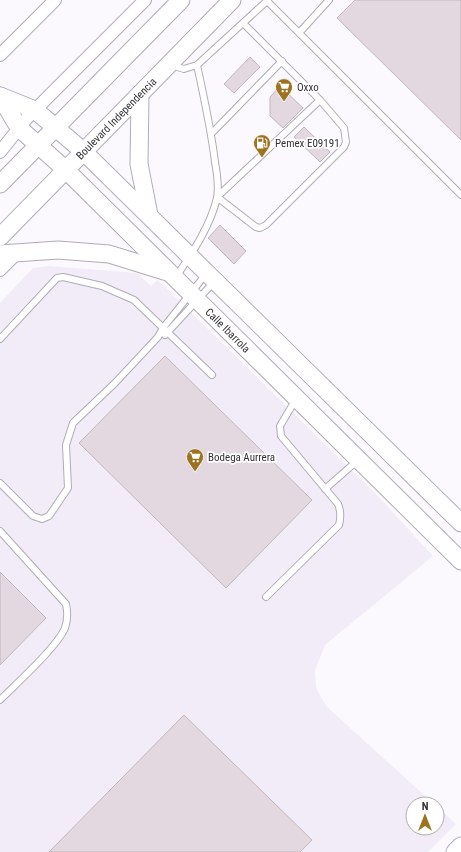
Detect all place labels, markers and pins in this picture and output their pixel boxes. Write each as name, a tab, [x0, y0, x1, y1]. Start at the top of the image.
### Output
supermarket icon: Oxxo	[274, 77, 294, 102]
place label: Oxxo	[297, 81, 319, 94]
fuel station icon: Pemex E09191	[252, 133, 272, 158]
place label: Pemex E09191	[275, 137, 340, 150]
supermarket icon: Bodega Aurrera	[185, 447, 205, 472]
place label: Bodega Aurrera	[208, 451, 275, 464]

